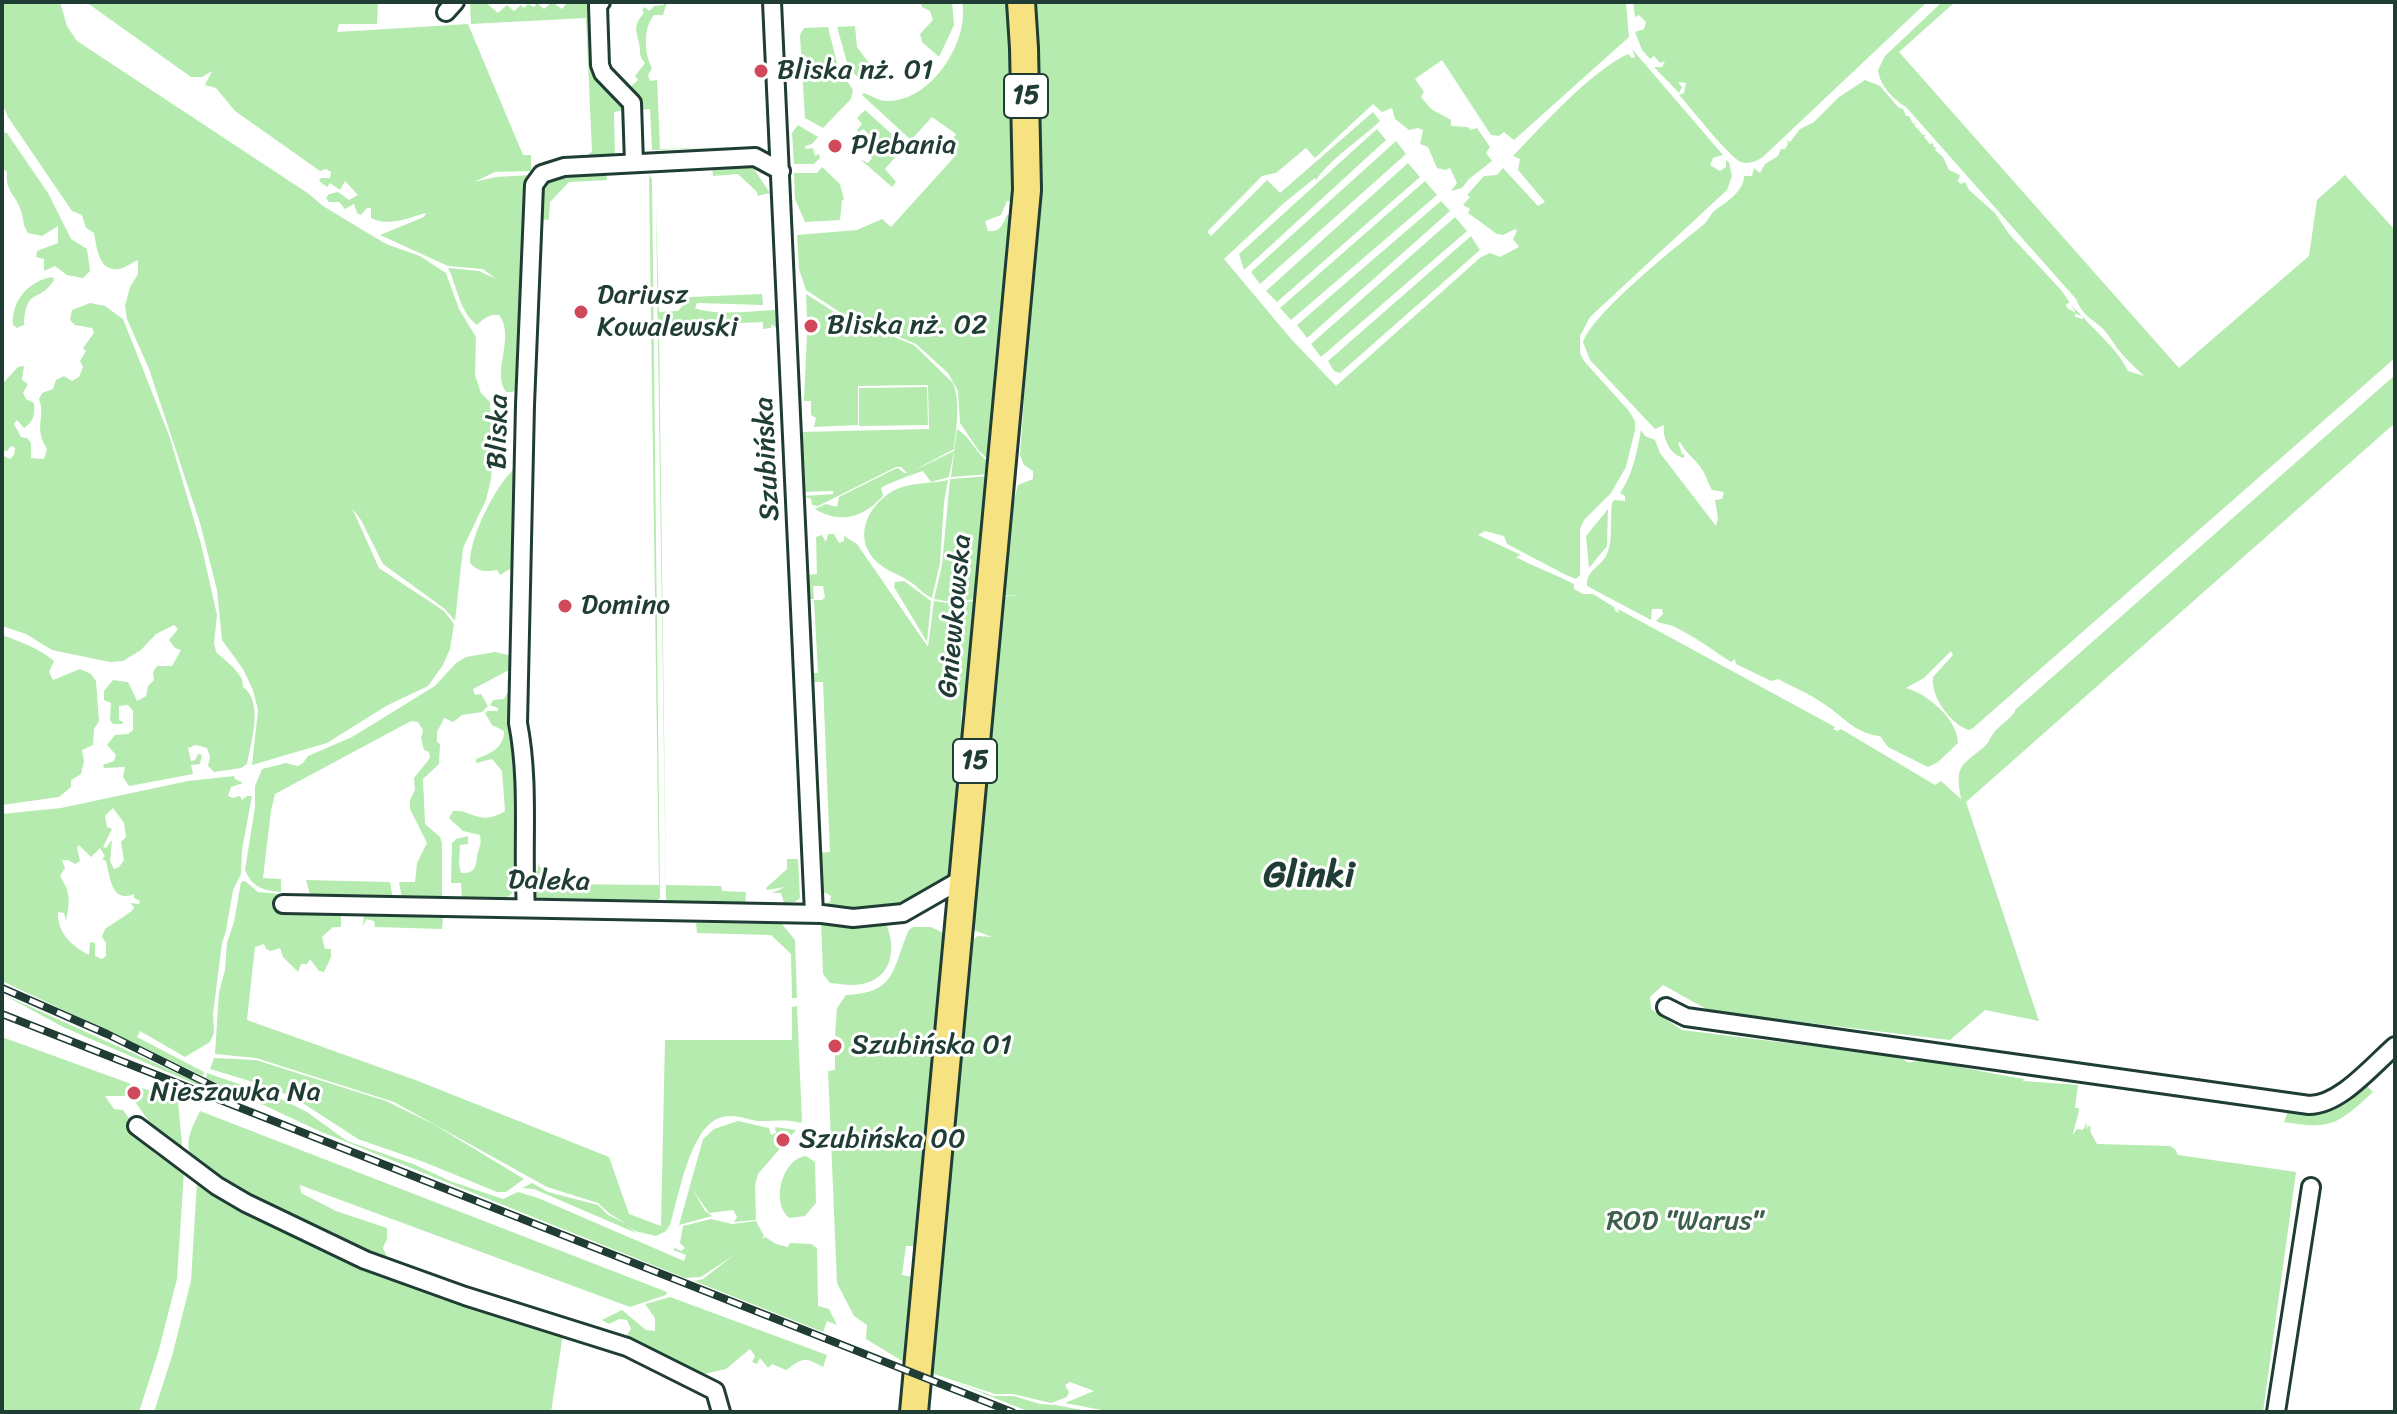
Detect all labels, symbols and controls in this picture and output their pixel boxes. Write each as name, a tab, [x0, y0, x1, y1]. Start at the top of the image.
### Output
place label: Bliska nż. 01	[777, 54, 933, 88]
marker: Bliska nż. 01	[752, 62, 770, 80]
road number: 15	[1004, 74, 1048, 118]
place label: Plebania	[851, 129, 956, 163]
marker: Plebania	[826, 137, 844, 155]
place label: Dariusz Kowalewski	[597, 279, 738, 345]
marker: Dariusz Kowalewski	[572, 303, 590, 321]
place label: Bliska nż. 02	[827, 309, 987, 343]
marker: Bliska nż. 02	[802, 317, 820, 335]
street label: Bliska	[482, 394, 516, 470]
street label: Szubińska	[748, 396, 788, 522]
street label: Gniewkowska	[932, 533, 980, 699]
place label: Domino	[581, 589, 670, 623]
marker: Domino	[556, 597, 574, 615]
road number: 15	[953, 739, 997, 783]
district label: Glinki	[1263, 855, 1355, 899]
street label: Daleka	[508, 864, 590, 900]
place label: Szubińska 01	[851, 1029, 1012, 1063]
marker: Szubińska 01	[826, 1037, 844, 1055]
place label: Nieszawka Na	[150, 1076, 321, 1110]
marker: Nieszawka Na	[125, 1084, 143, 1102]
place label: Szubińska 00	[799, 1123, 966, 1157]
marker: Szubińska 00	[774, 1131, 792, 1149]
park label: ROD "Warus"	[1606, 1205, 1764, 1239]

